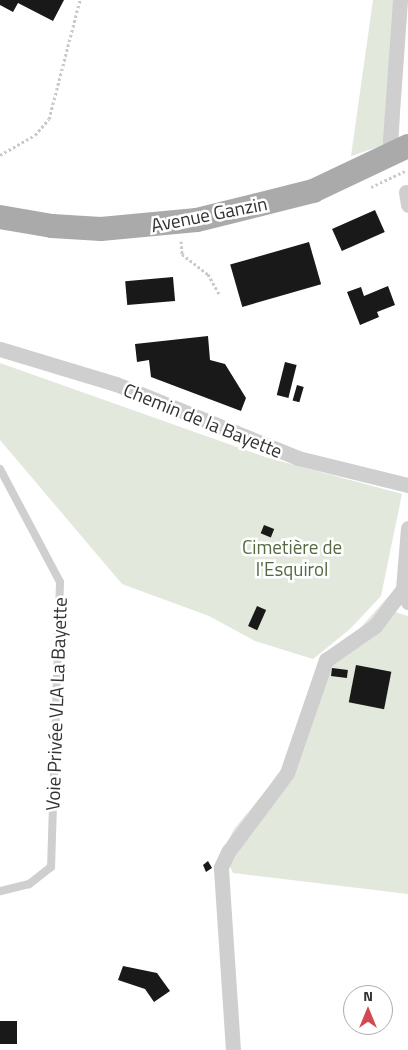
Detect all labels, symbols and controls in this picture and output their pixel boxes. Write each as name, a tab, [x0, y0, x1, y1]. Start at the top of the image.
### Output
street label: Avenue Ganzin	[149, 192, 269, 236]
street label: Chemin de la Bayette	[120, 378, 286, 462]
park label: Cimetière de l'Esquirol	[242, 536, 342, 580]
street label: Voie Privée VLA La Bayette	[41, 597, 71, 811]
north arrow	[343, 985, 393, 1035]
text: N	[363, 985, 373, 1006]

